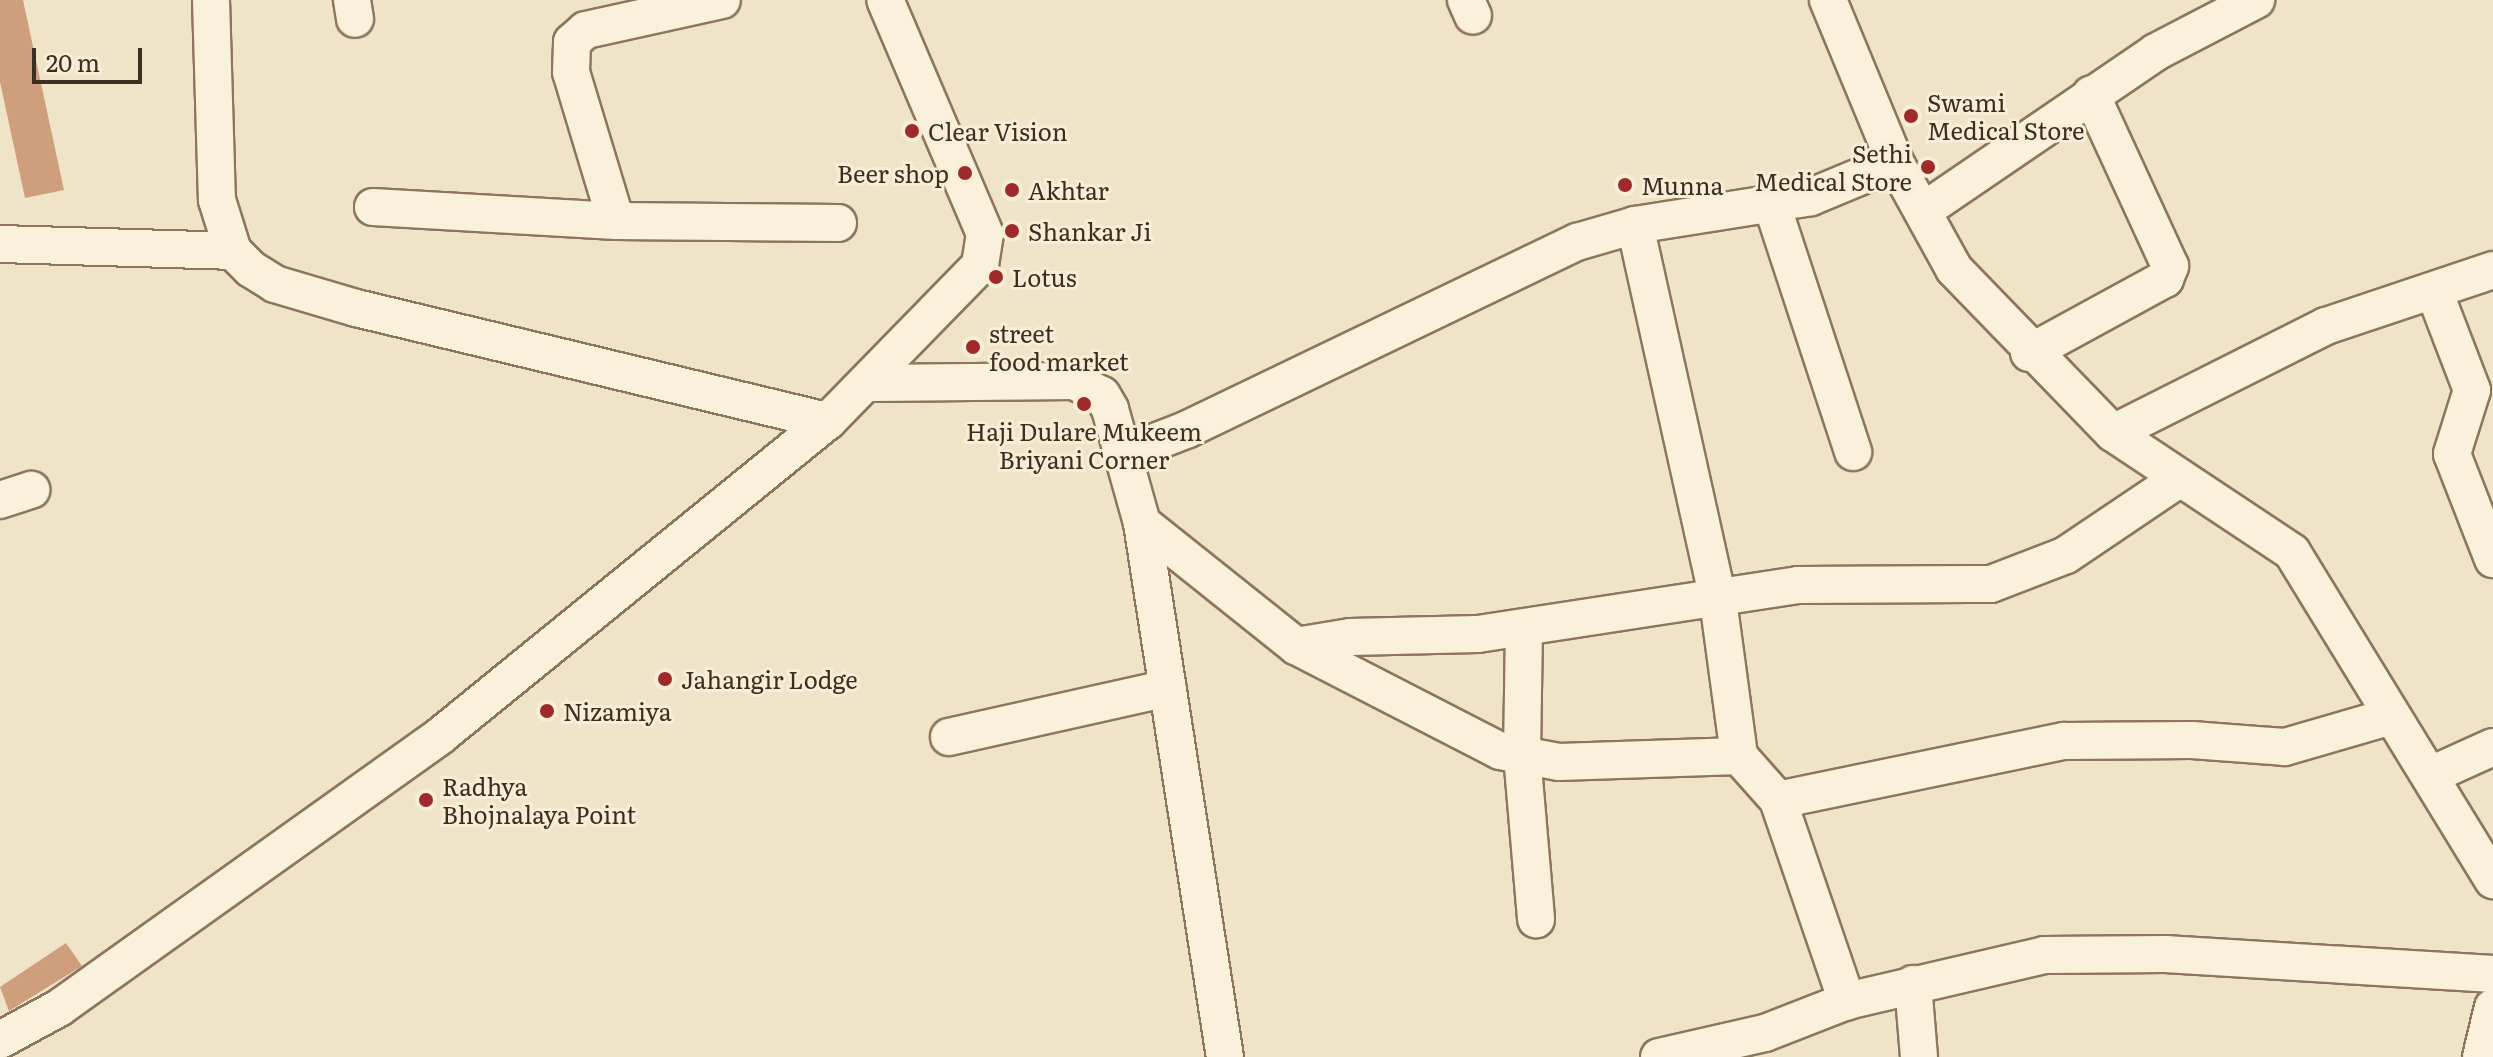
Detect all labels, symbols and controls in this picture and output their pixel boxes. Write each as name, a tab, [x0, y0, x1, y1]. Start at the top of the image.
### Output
scale bar	[36, 32, 146, 82]
text: 20 m	[46, 44, 100, 79]
place label: Swami Medical Store	[1927, 88, 2085, 144]
marker: Swami Medical Store	[1902, 107, 1920, 125]
place label: Clear Vision	[928, 117, 1068, 145]
marker: Clear Vision	[903, 122, 921, 140]
place label: Sethi Medical Store	[1754, 139, 1912, 195]
marker: Sethi Medical Store	[1919, 158, 1937, 176]
place label: Beer shop	[837, 159, 949, 187]
marker: Beer shop	[956, 164, 974, 182]
place label: Munna	[1641, 171, 1724, 199]
place label: Akhtar	[1028, 176, 1109, 204]
marker: Munna	[1616, 176, 1634, 194]
marker: Akhtar	[1003, 181, 1021, 199]
place label: Shankar Ji	[1028, 217, 1152, 245]
marker: Shankar Ji	[1003, 222, 1021, 240]
place label: Lotus	[1012, 263, 1077, 291]
marker: Lotus	[987, 268, 1005, 286]
place label: street food market	[989, 319, 1129, 375]
marker: street food market	[964, 338, 982, 356]
marker: Haji Dulare Mukeem Briyani Corner	[1075, 395, 1093, 413]
place label: Haji Dulare Mukeem Briyani Corner	[966, 417, 1202, 473]
place label: Jahangir Lodge	[681, 665, 858, 693]
marker: Jahangir Lodge	[656, 670, 674, 688]
place label: Nizamiya	[563, 697, 672, 725]
marker: Nizamiya	[538, 702, 556, 720]
place label: Radhya Bhojnalaya Point	[442, 772, 636, 828]
marker: Radhya Bhojnalaya Point	[417, 791, 435, 809]

